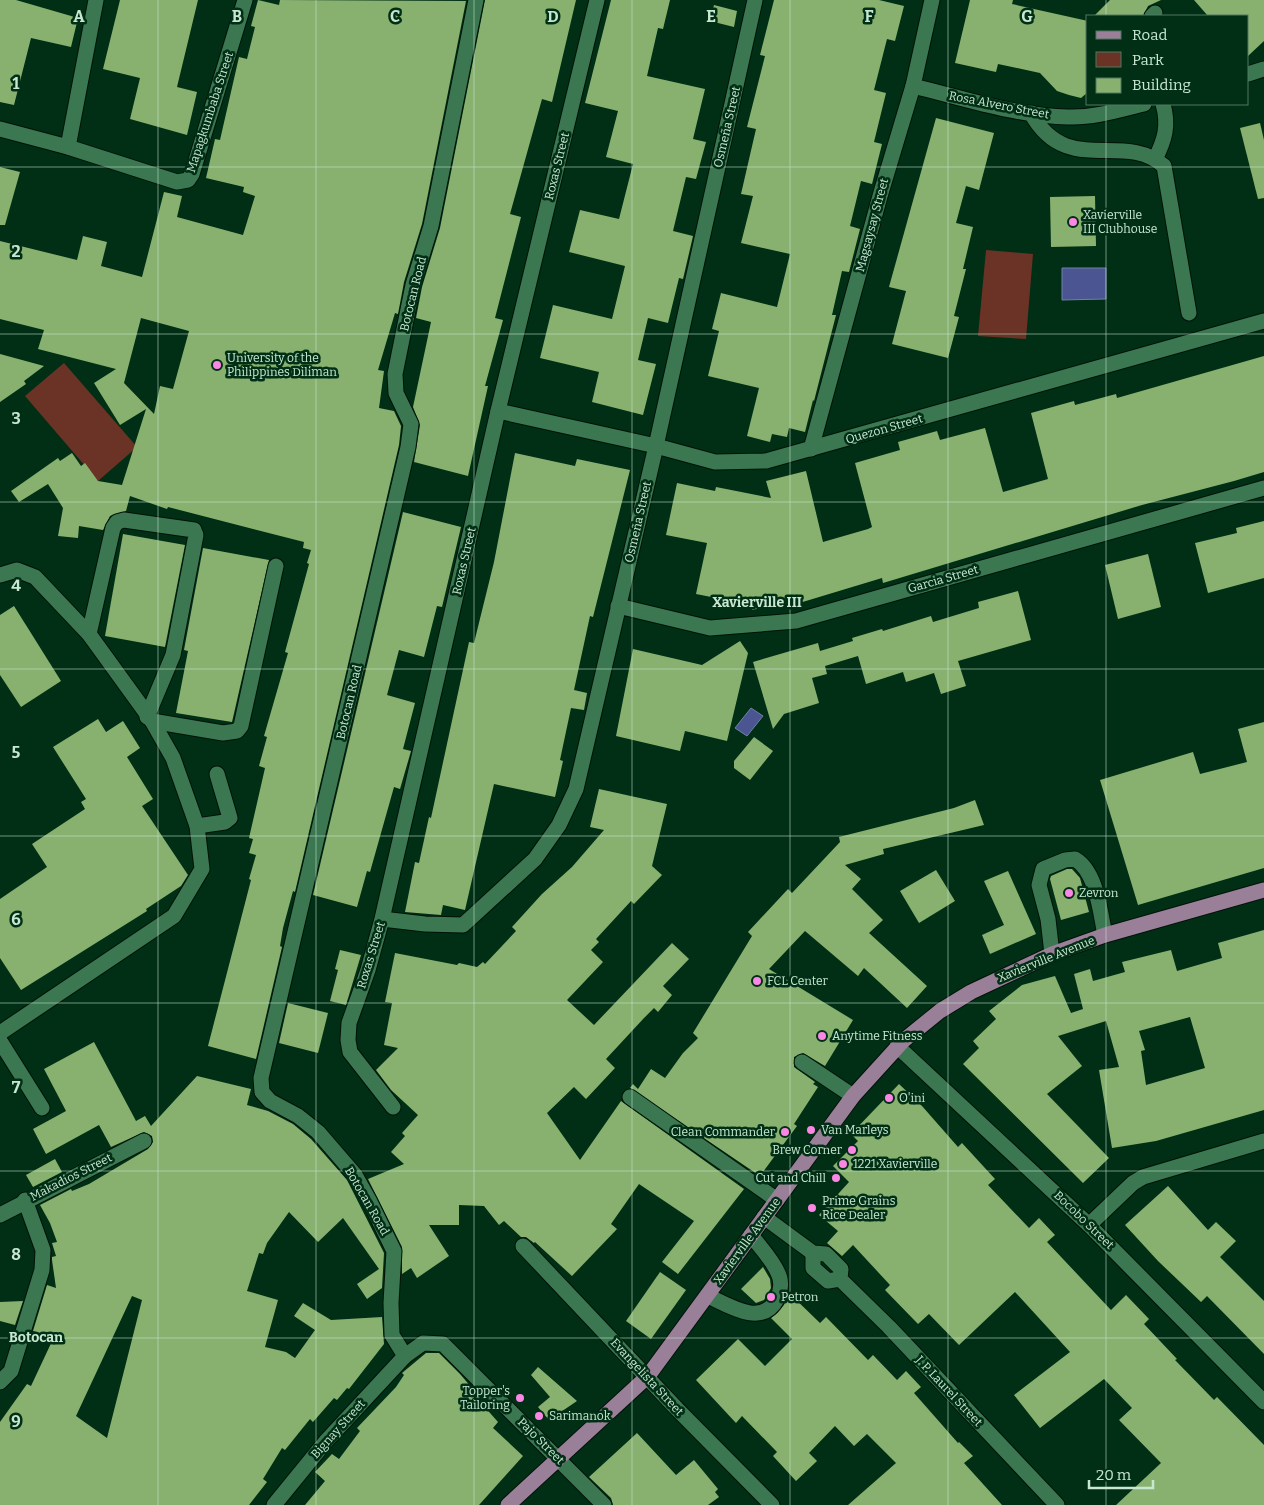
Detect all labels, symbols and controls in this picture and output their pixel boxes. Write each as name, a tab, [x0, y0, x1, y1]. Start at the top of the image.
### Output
text: A	[73, 7, 85, 26]
text: B	[232, 7, 242, 26]
text: C	[390, 7, 400, 26]
text: D	[547, 7, 559, 26]
text: E	[706, 7, 716, 26]
text: F	[865, 7, 874, 26]
text: G	[1021, 7, 1033, 26]
legend	[1086, 15, 1249, 105]
text: Road	[1132, 26, 1167, 44]
street label: Mapagkumbaba Street	[184, 49, 236, 174]
text: Park	[1132, 51, 1164, 69]
text: 1	[13, 74, 20, 93]
text: Building	[1132, 76, 1191, 94]
street label: Osmeña Street	[711, 84, 743, 169]
street label: Rosa Alvero Street	[948, 88, 1051, 122]
street label: Roxas Street	[542, 130, 572, 201]
street label: Magsaysay Street	[853, 176, 891, 273]
place label: Xavierville III Clubhouse	[1083, 208, 1157, 236]
marker: Xavierville III Clubhouse	[1067, 216, 1079, 228]
text: 2	[11, 242, 21, 261]
street label: Botocan Road	[397, 255, 429, 333]
place label: University of the Philippines Diliman	[227, 351, 337, 379]
marker: University of the Philippines Diliman	[211, 359, 223, 371]
text: 3	[11, 409, 21, 428]
street label: Quezon Street	[844, 411, 925, 447]
street label: Osmeña Street	[622, 479, 654, 564]
street label: Roxas Street	[449, 525, 479, 596]
street label: Garcia Street	[906, 562, 980, 596]
text: 4	[11, 576, 21, 595]
district label: Xavierville III	[712, 594, 802, 611]
street label: Botocan Road	[334, 663, 364, 741]
text: 5	[12, 743, 21, 762]
place label: Zevron	[1079, 886, 1119, 900]
marker: Zevron	[1063, 887, 1075, 899]
text: 6	[11, 910, 21, 929]
street label: Roxas Street	[354, 919, 388, 990]
street label: Xavierville Avenue	[995, 933, 1097, 985]
place label: FCL Center	[767, 974, 829, 988]
marker: FCL Center	[751, 975, 763, 987]
place label: Anytime Fitness	[832, 1029, 923, 1043]
marker: Anytime Fitness	[816, 1030, 828, 1042]
text: 7	[12, 1078, 21, 1097]
place label: O'ini	[899, 1091, 926, 1105]
marker: O'ini	[883, 1092, 895, 1104]
place label: Van Marleys	[821, 1123, 889, 1137]
marker: Van Marleys	[805, 1124, 817, 1136]
place label: Clean Commander	[671, 1125, 776, 1139]
marker: Clean Commander	[779, 1126, 791, 1138]
place label: Brew Corner	[772, 1143, 843, 1157]
marker: Brew Corner	[846, 1144, 858, 1156]
street label: Makadios Street	[28, 1150, 115, 1204]
place label: 1221 Xavierville	[853, 1157, 937, 1171]
marker: 1221 Xavierville	[837, 1158, 849, 1170]
street label: Botocan Road	[342, 1164, 392, 1238]
place label: Cut and Chill	[755, 1171, 827, 1185]
marker: Cut and Chill	[830, 1172, 842, 1184]
street label: Bocobo Street	[1051, 1188, 1117, 1252]
place label: Prime Grains Rice Dealer	[822, 1194, 896, 1222]
street label: Xavierville Avenue	[711, 1195, 783, 1287]
marker: Prime Grains Rice Dealer	[806, 1202, 818, 1214]
text: 8	[11, 1245, 21, 1264]
place label: Petron	[781, 1290, 819, 1304]
marker: Petron	[765, 1291, 777, 1303]
district label: Botocan	[9, 1329, 63, 1346]
street label: Evangelista Street	[608, 1336, 687, 1419]
street label: J. P. Laurel Street	[912, 1352, 986, 1430]
place label: Topper's Tailoring	[460, 1384, 510, 1412]
marker: Topper's Tailoring	[514, 1392, 526, 1404]
street label: Bignay Street	[308, 1396, 368, 1461]
place label: Sarimanok	[549, 1409, 611, 1423]
marker: Sarimanok	[533, 1410, 545, 1422]
text: 9	[11, 1412, 21, 1431]
street label: Pajo Street	[515, 1415, 568, 1468]
scale bar	[1089, 1458, 1153, 1490]
text: 20 m	[1096, 1466, 1132, 1484]

